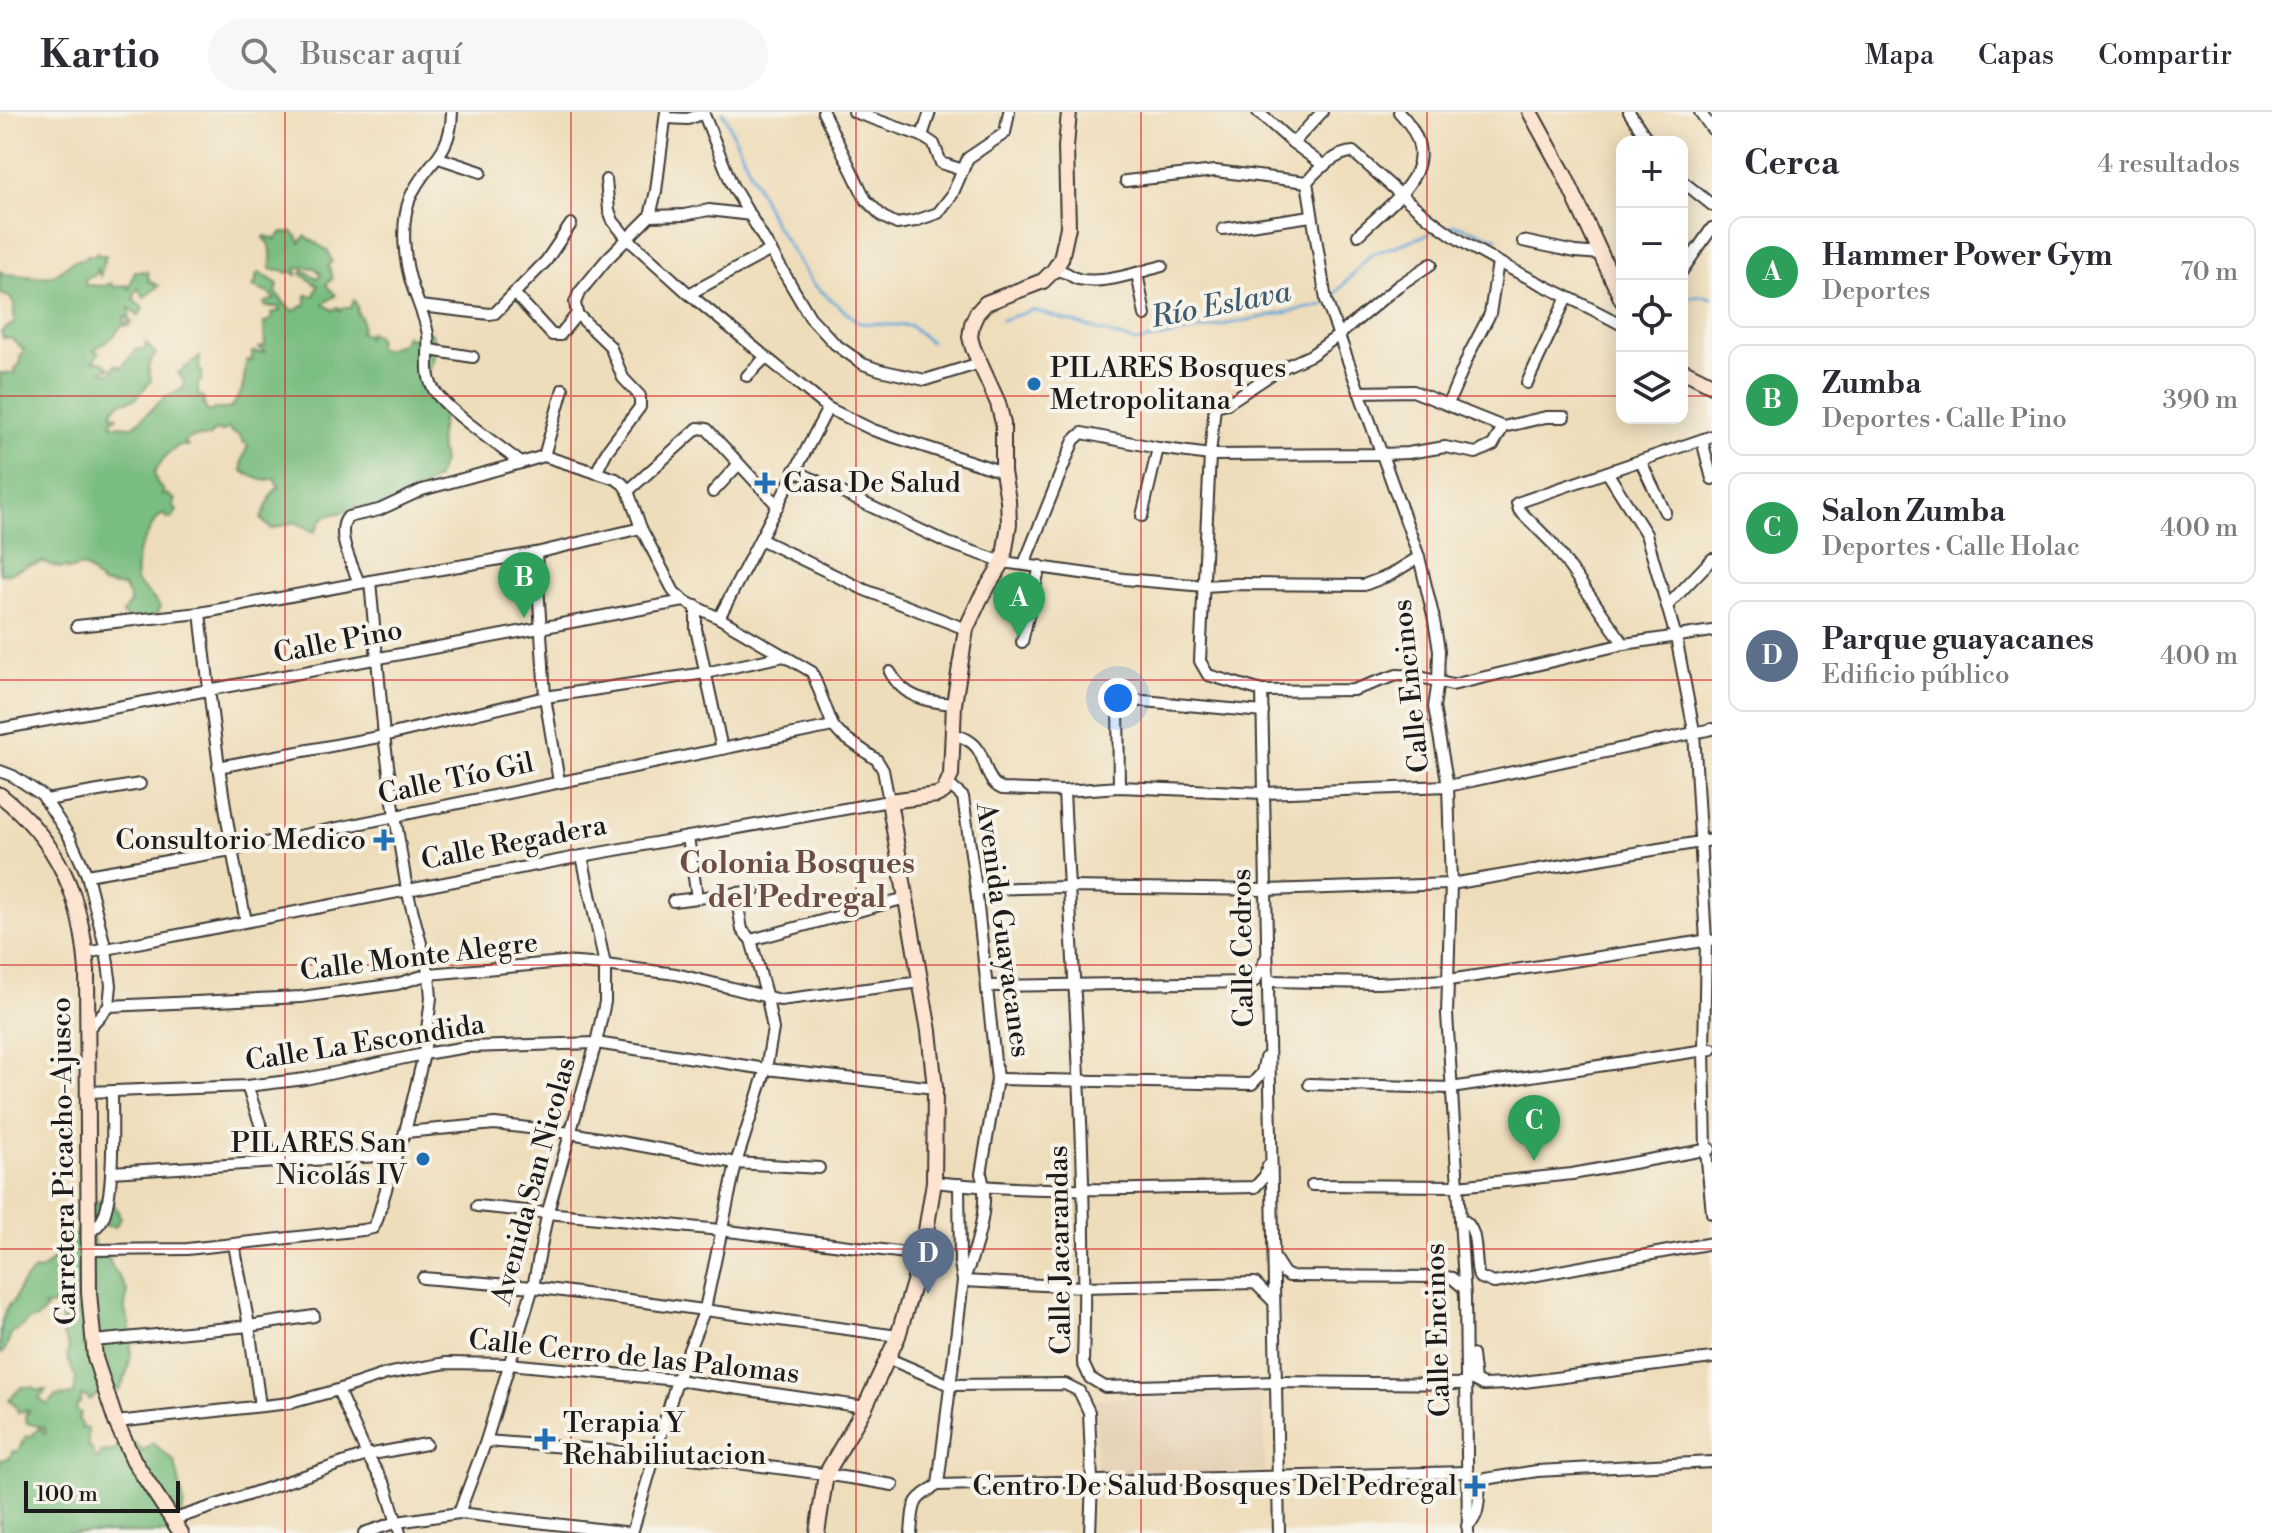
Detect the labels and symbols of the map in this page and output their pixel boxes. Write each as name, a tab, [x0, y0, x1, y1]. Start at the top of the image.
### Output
water label: Río Eslava	[1147, 273, 1294, 337]
place label: PILARES Bosques Metropolitana	[1050, 351, 1287, 418]
marker: PILARES Bosques Metropolitana	[1025, 375, 1043, 393]
place label: Casa De Salud	[783, 466, 961, 501]
marker: Casa De Salud	[754, 472, 776, 494]
pin: B	[498, 552, 550, 618]
pin: A	[993, 572, 1045, 638]
street label: Calle Encinos	[1385, 598, 1437, 774]
street label: Calle Pino	[271, 612, 405, 672]
your location	[1098, 678, 1138, 718]
street label: Calle Tío Gil	[375, 745, 537, 813]
street label: Avenida Guayacanes	[968, 799, 1038, 1060]
street label: Calle Regadera	[418, 808, 610, 878]
place label: Consultorio Medico	[115, 823, 366, 858]
marker: Consultorio Medico	[373, 829, 395, 851]
district label: Colonia Bosques del Pedregal	[679, 845, 915, 917]
street label: Calle Cedros	[1224, 868, 1262, 1028]
street label: Calle Monte Alegre	[298, 925, 540, 989]
street label: Carretera Picacho-Ajusco	[44, 997, 84, 1325]
street label: Calle La Escondida	[243, 1007, 488, 1079]
street label: Avenida San Nicolas	[484, 1053, 584, 1309]
pin: C	[1508, 1095, 1560, 1161]
place label: PILARES San Nicolás IV	[231, 1126, 408, 1193]
street label: Calle Jacarandas	[1041, 1145, 1079, 1355]
marker: PILARES San Nicolás IV	[414, 1150, 432, 1168]
pin: D	[902, 1228, 954, 1294]
street label: Calle Encinos	[1417, 1242, 1459, 1418]
street label: Calle Cerro de las Palomas	[467, 1322, 801, 1392]
place label: Terapia Y Rehabiliutacion	[563, 1406, 766, 1473]
marker: Terapia Y Rehabiliutacion	[534, 1428, 556, 1450]
place label: Centro De Salud Bosques Del Pedregal	[972, 1469, 1457, 1504]
marker: Centro De Salud Bosques Del Pedregal	[1464, 1475, 1486, 1497]
scale bar	[24, 1477, 180, 1513]

